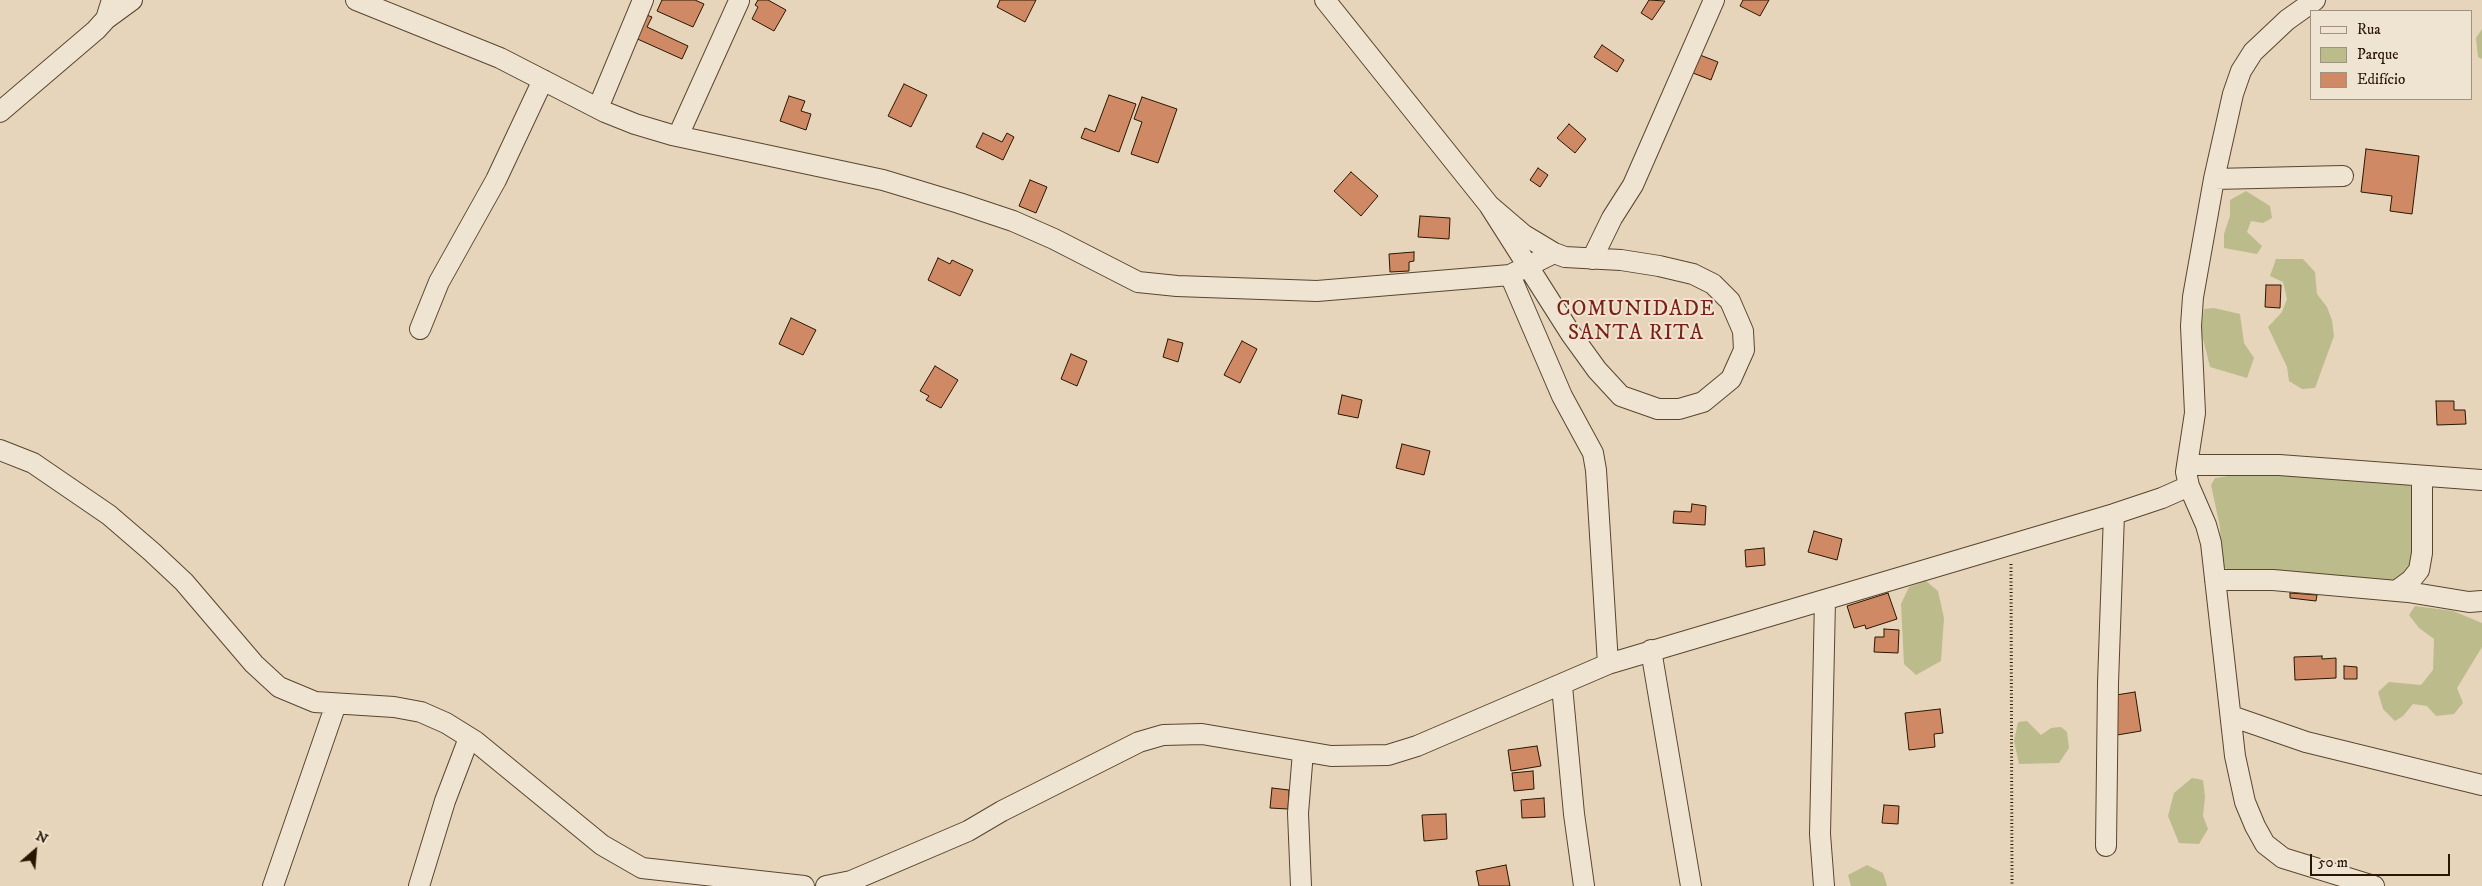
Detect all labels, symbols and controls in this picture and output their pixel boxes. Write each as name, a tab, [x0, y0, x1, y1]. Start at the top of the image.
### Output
legend	[2310, 10, 2472, 100]
text: Rua	[2357, 20, 2381, 39]
text: Parque	[2357, 45, 2398, 64]
text: Edifício	[2357, 70, 2405, 89]
district label: COMUNIDADE SANTA RITA	[1555, 298, 1717, 348]
north arrow	[10, 826, 60, 876]
text: N	[33, 827, 51, 848]
scale bar	[2312, 844, 2452, 876]
text: 50 m	[2318, 853, 2348, 872]

